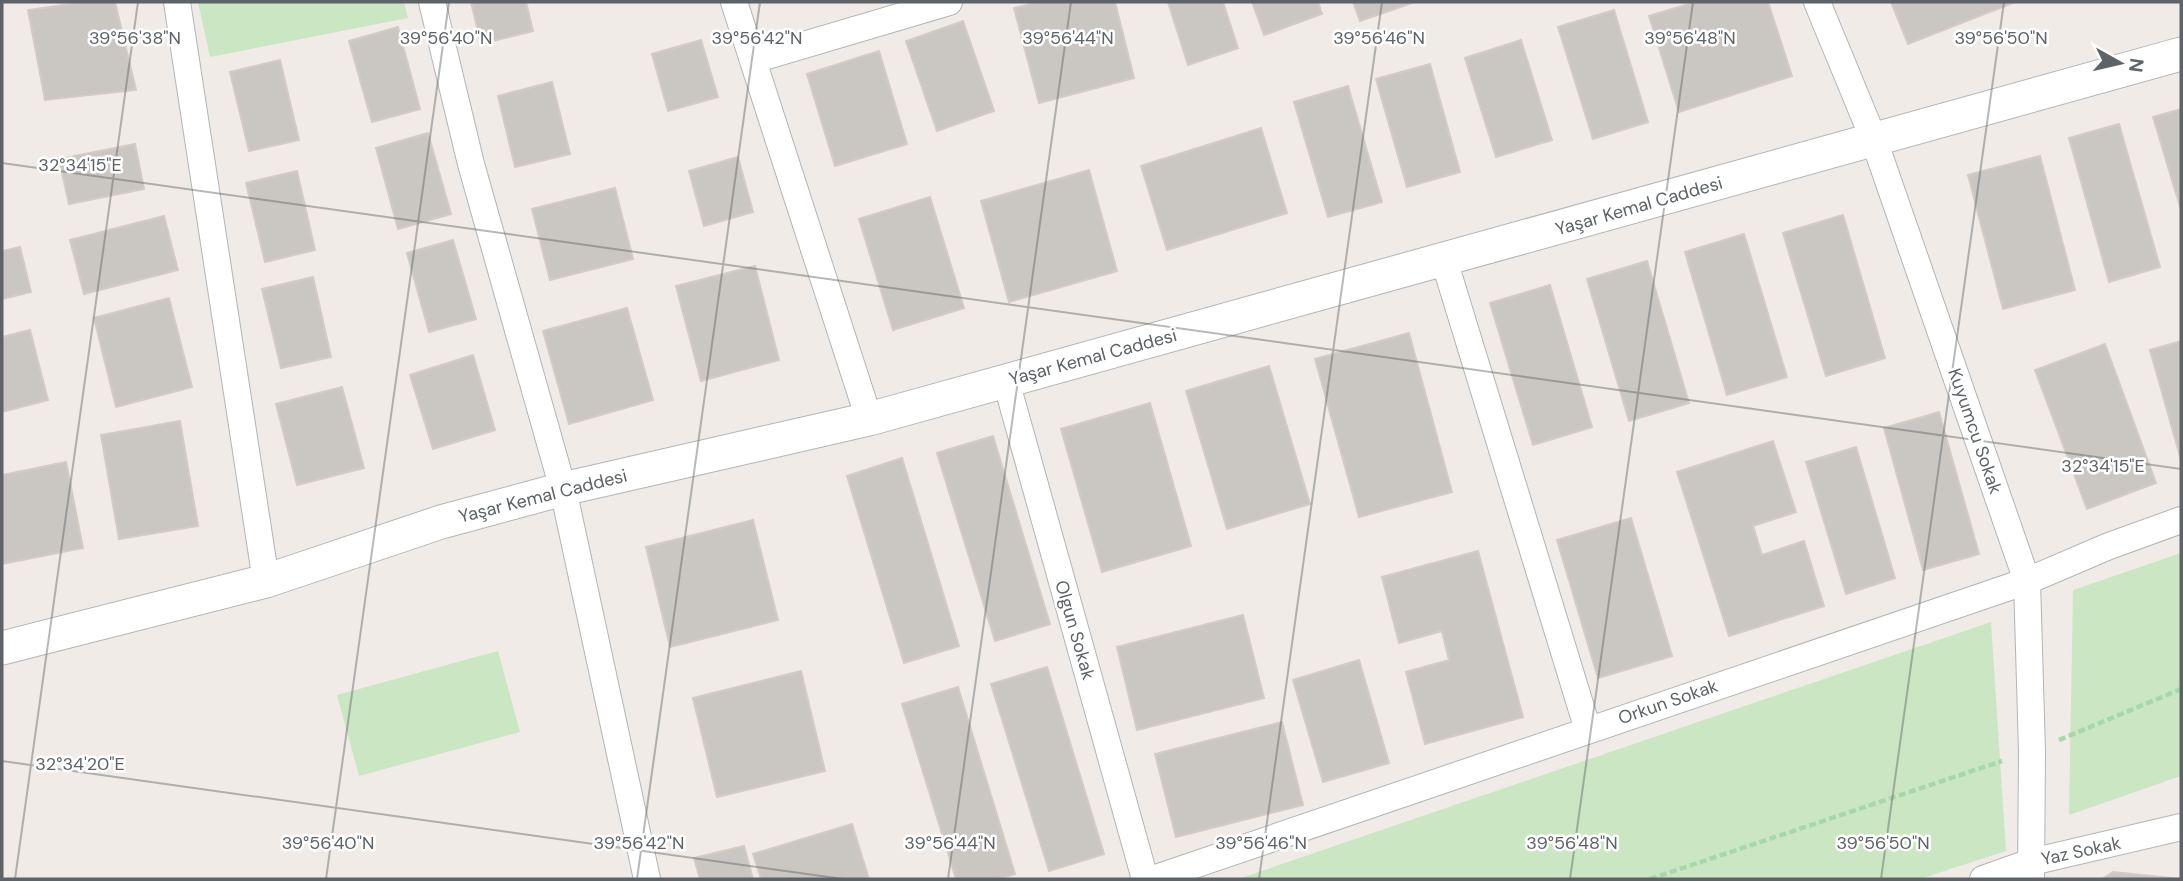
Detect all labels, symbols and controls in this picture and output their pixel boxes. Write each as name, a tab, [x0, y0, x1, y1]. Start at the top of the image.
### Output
text: 39°56'38"N	[89, 26, 181, 50]
text: 39°56'40"N	[400, 26, 492, 50]
text: 39°56'42"N	[712, 26, 802, 50]
text: 39°56'44"N	[1022, 26, 1114, 50]
text: 39°56'46"N	[1333, 26, 1425, 50]
text: 39°56'48"N	[1644, 26, 1736, 50]
text: 39°56'50"N	[1954, 26, 2048, 50]
north arrow	[2085, 28, 2155, 98]
text: N	[2123, 57, 2150, 74]
text: 32°34'15"E	[38, 153, 122, 177]
street label: Yaşar Kemal Caddesi	[1553, 171, 1725, 241]
street label: Yaşar Kemal Caddesi	[1006, 323, 1180, 391]
street label: Kuyumcu Sokak	[1942, 365, 2008, 497]
text: 32°34'15"E	[2061, 454, 2145, 478]
street label: Yaşar Kemal Caddesi	[456, 463, 630, 529]
street label: Olgun Sokak	[1049, 577, 1101, 683]
street label: Orkun Sokak	[1615, 674, 1721, 730]
text: 32°34'20"E	[35, 752, 125, 776]
text: 39°56'40"N	[282, 831, 374, 855]
text: 39°56'42"N	[594, 831, 684, 855]
text: 39°56'44"N	[904, 831, 996, 855]
text: 39°56'46"N	[1215, 831, 1307, 855]
text: 39°56'48"N	[1526, 831, 1618, 855]
text: 39°56'50"N	[1836, 831, 1930, 855]
street label: Yaz Sokak	[2039, 831, 2123, 871]

